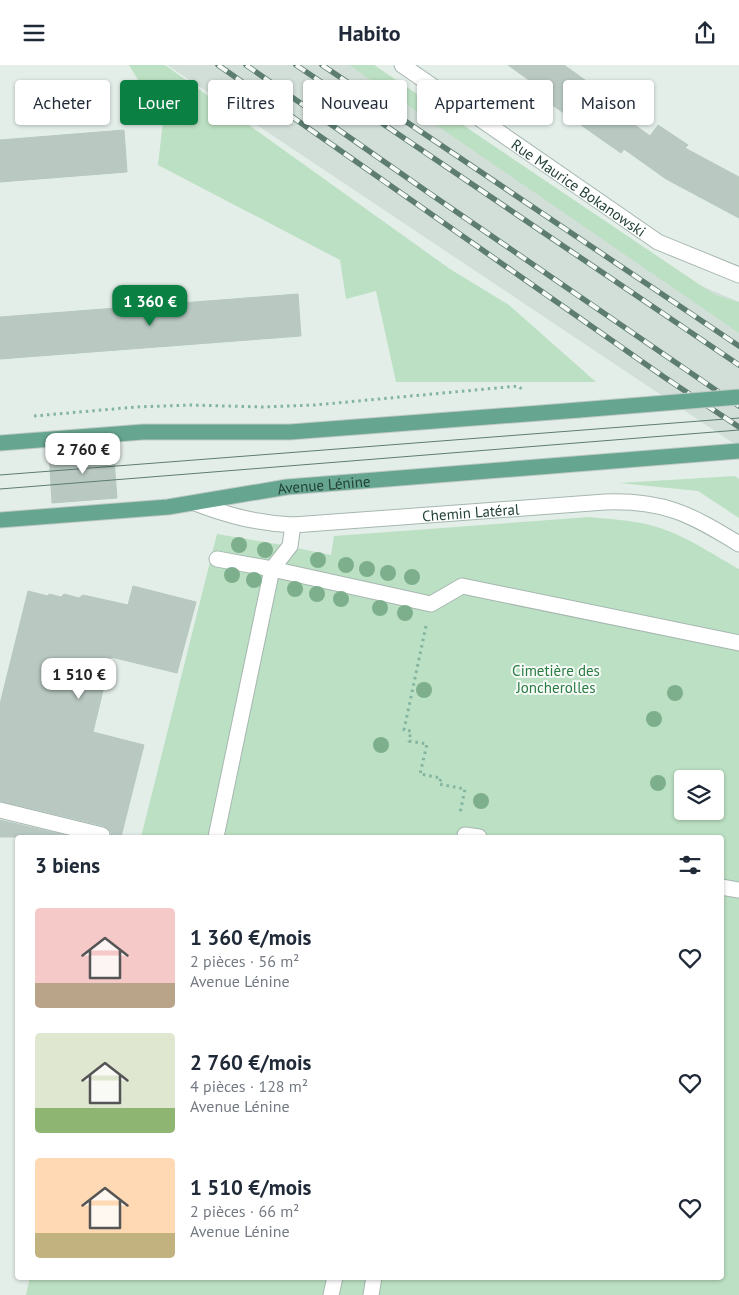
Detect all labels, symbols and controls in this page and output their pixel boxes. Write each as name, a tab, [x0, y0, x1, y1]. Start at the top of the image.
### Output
icon: menu	[20, 19, 48, 47]
text: Habito	[338, 19, 401, 47]
icon: share	[691, 19, 719, 47]
chip: Acheter	[15, 80, 110, 125]
chip: Louer	[120, 80, 198, 125]
chip: Filtres	[208, 80, 293, 125]
chip: Nouveau	[303, 80, 407, 125]
chip: Appartement	[417, 80, 553, 125]
chip: Maison	[563, 80, 654, 125]
street label: Rue Maurice Bokanowski	[508, 134, 650, 240]
pin: 1 360 €	[104, 285, 196, 327]
text: 1 360 €	[123, 291, 177, 311]
pin: 2 760 €	[37, 433, 129, 475]
text: 2 760 €	[56, 439, 110, 459]
street label: Avenue Lénine	[276, 471, 371, 498]
street label: Chemin Latéral	[421, 499, 520, 525]
pin: 1 510 €	[33, 657, 125, 700]
park label: Cimetière des Joncherolles	[512, 661, 600, 697]
text: 1 510 €	[52, 664, 106, 684]
map controls	[674, 770, 724, 820]
button: layers	[674, 770, 724, 820]
icon: filters	[676, 851, 704, 879]
text: 3 biens	[35, 852, 100, 879]
text: 1 360 €/mois	[190, 924, 311, 951]
icon: home	[75, 928, 135, 988]
icon: heart	[676, 944, 704, 972]
text: 2 pièces · 56 m²	[190, 951, 299, 971]
text: Avenue Lénine	[190, 971, 290, 991]
text: 2 760 €/mois	[190, 1049, 311, 1076]
icon: home	[75, 1053, 135, 1113]
icon: heart	[676, 1069, 704, 1097]
text: 4 pièces · 128 m²	[190, 1076, 308, 1096]
text: Avenue Lénine	[190, 1096, 290, 1116]
text: 1 510 €/mois	[190, 1174, 311, 1201]
icon: home	[75, 1178, 135, 1238]
icon: heart	[676, 1194, 704, 1222]
text: 2 pièces · 66 m²	[190, 1201, 299, 1221]
text: Avenue Lénine	[190, 1221, 290, 1241]

